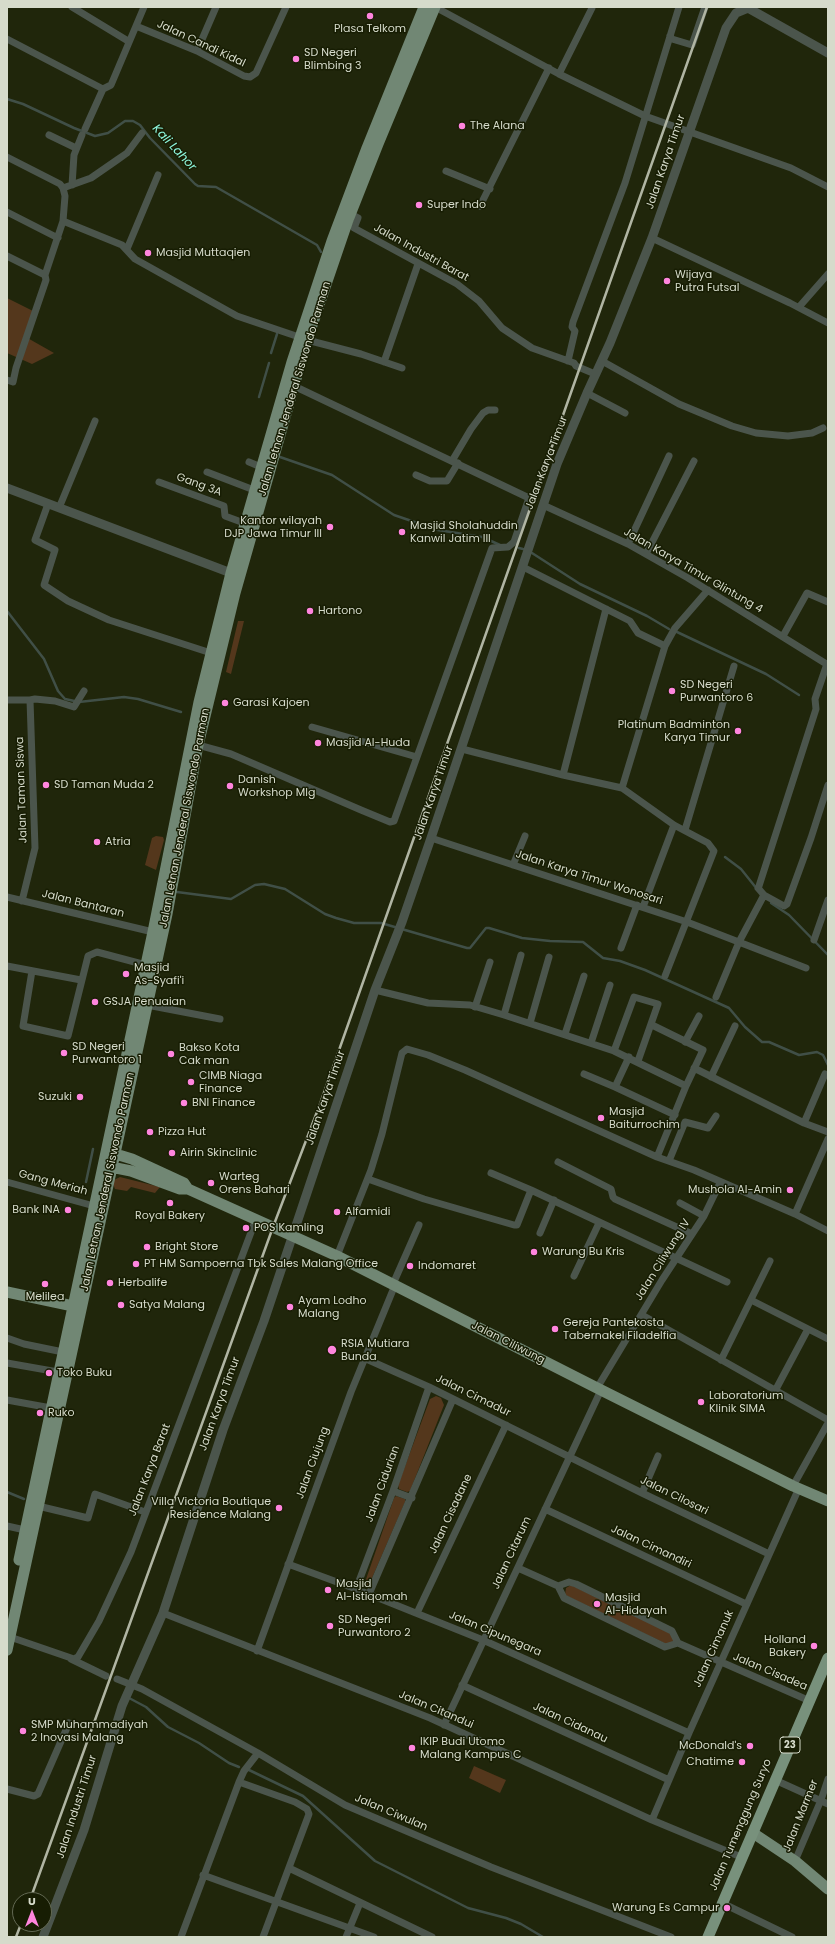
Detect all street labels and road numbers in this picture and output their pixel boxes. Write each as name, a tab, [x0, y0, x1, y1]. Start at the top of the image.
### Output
street label: Jalan Candi Kidal	[155, 18, 247, 70]
street label: Jalan Karya Timur	[644, 113, 688, 211]
street label: Jalan Industri Barat	[371, 221, 471, 285]
street label: Jalan Letnan Jenderal Siswondo Parman	[256, 280, 334, 498]
street label: Jalan Karya Timur	[523, 414, 571, 512]
street label: Gang 3A	[175, 471, 223, 499]
street label: Jalan Karya Timur Glintung 4	[621, 526, 765, 616]
street label: Jalan Letnan Jenderal Siswondo Parman	[157, 707, 213, 929]
street label: Jalan Taman Siswa	[14, 736, 30, 844]
street label: Jalan Karya Timur	[412, 744, 456, 842]
street label: Jalan Karya Timur Wonosari	[514, 848, 664, 908]
street label: Jalan Bantaran	[40, 887, 126, 921]
street label: Jalan Karya Timur	[304, 1049, 348, 1147]
street label: Jalan Letnan Jenderal Siswondo Parman	[78, 1071, 138, 1293]
street label: Gang Meriah	[17, 1167, 89, 1199]
street label: Jalan Ciliwung IV	[633, 1217, 693, 1303]
street label: Jalan Ciliwung	[469, 1319, 547, 1367]
street label: Jalan Karya Timur	[197, 1355, 243, 1453]
street label: Jalan Cimadur	[433, 1372, 513, 1420]
street label: Jalan Karya Barat	[126, 1422, 174, 1518]
street label: Jalan Ciujung	[294, 1425, 332, 1501]
street label: Jalan Cidurian	[363, 1444, 403, 1524]
street label: Jalan Cisadane	[427, 1472, 475, 1556]
street label: Jalan Cilosari	[638, 1474, 710, 1518]
street label: Jalan Citarum	[489, 1515, 535, 1591]
street label: Jalan Cimandiri	[609, 1523, 693, 1571]
street label: Jalan Cimanuk	[691, 1608, 737, 1690]
street label: Jalan Cipunegara	[447, 1609, 543, 1659]
street label: Jalan Cisadea	[731, 1650, 809, 1694]
street label: Jalan Citandui	[396, 1688, 476, 1732]
street label: Jalan Cidanau	[531, 1700, 609, 1746]
road number: 23	[780, 1737, 800, 1753]
street label: Jalan Industri Timur	[54, 1753, 100, 1861]
street label: Jalan Tumenggung Suryo	[707, 1757, 775, 1893]
street label: Jalan Marmer	[781, 1778, 821, 1854]
street label: Jalan Ciwulan	[353, 1792, 429, 1834]

